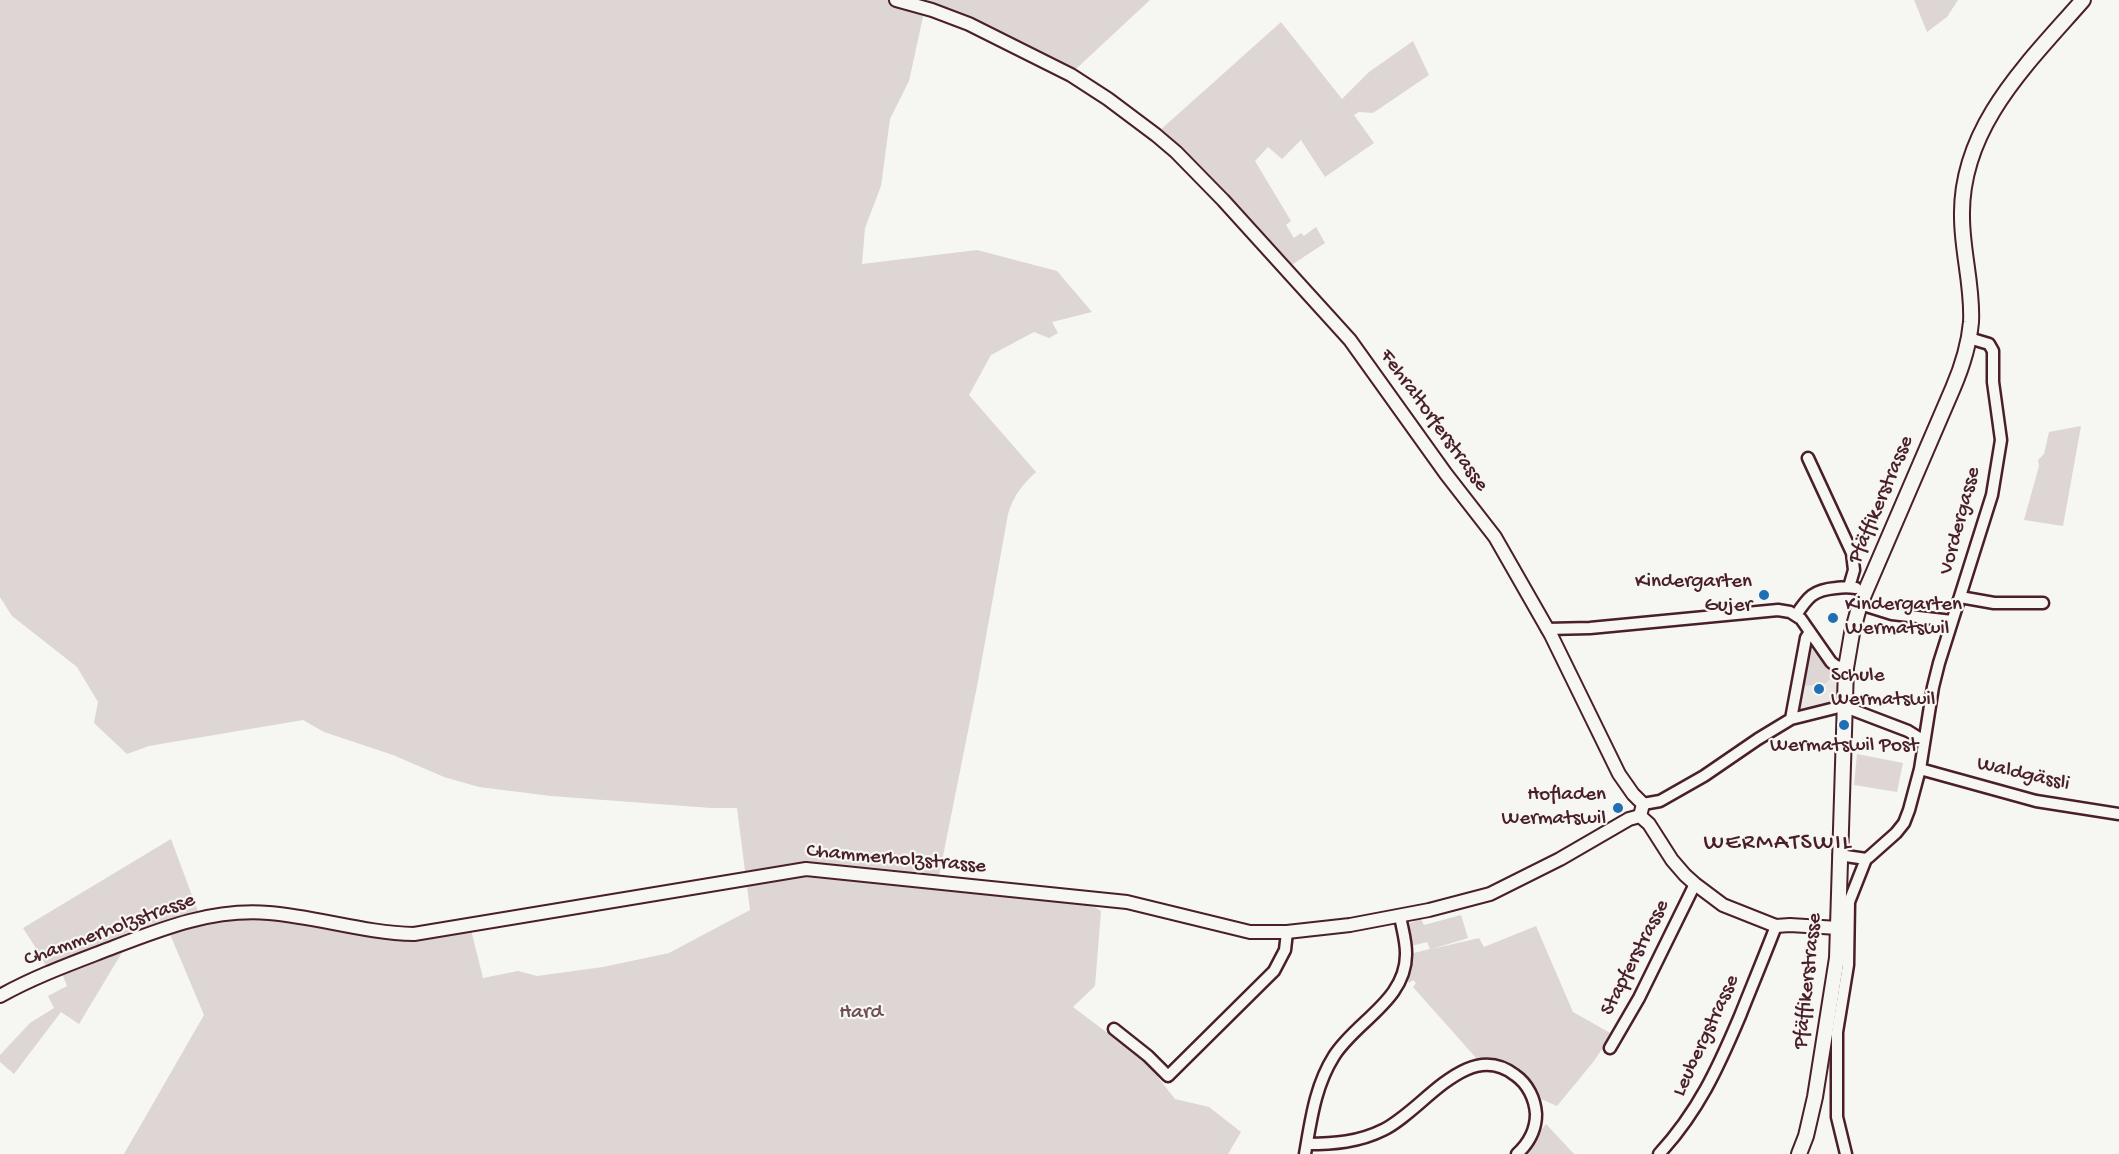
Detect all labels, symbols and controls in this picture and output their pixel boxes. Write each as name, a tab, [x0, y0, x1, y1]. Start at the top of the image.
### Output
street label: Fehraltorferstrasse	[1373, 345, 1493, 497]
street label: Pfäffikerstrasse	[1844, 432, 1920, 568]
street label: Vordergasse	[1935, 464, 1987, 578]
place label: Kindergarten Gujer	[1635, 570, 1752, 620]
marker: Kindergarten Gujer	[1757, 588, 1771, 602]
place label: Kindergarten Wermatswil	[1845, 593, 1962, 643]
marker: Kindergarten Wermatswil	[1826, 611, 1840, 625]
place label: Schule Wermatswil	[1831, 664, 1935, 714]
marker: Schule Wermatswil	[1812, 682, 1826, 696]
marker: Wermatswil Post	[1837, 718, 1851, 732]
place label: Wermatswil Post	[1770, 734, 1918, 760]
street label: Waldgässli	[1974, 752, 2072, 798]
place label: Hofladen Wermatswil	[1502, 783, 1606, 833]
marker: Hofladen Wermatswil	[1611, 801, 1625, 815]
district label: WERMATSWIL	[1703, 830, 1853, 858]
street label: Chammerholzstrasse	[805, 840, 987, 880]
street label: Chammerholzstrasse	[21, 888, 199, 974]
street label: Stapferstrasse	[1596, 896, 1676, 1020]
street label: Pfäffikerstrasse	[1789, 912, 1829, 1050]
street label: Leubergstrasse	[1668, 971, 1746, 1101]
park label: Hard	[839, 1001, 883, 1027]

